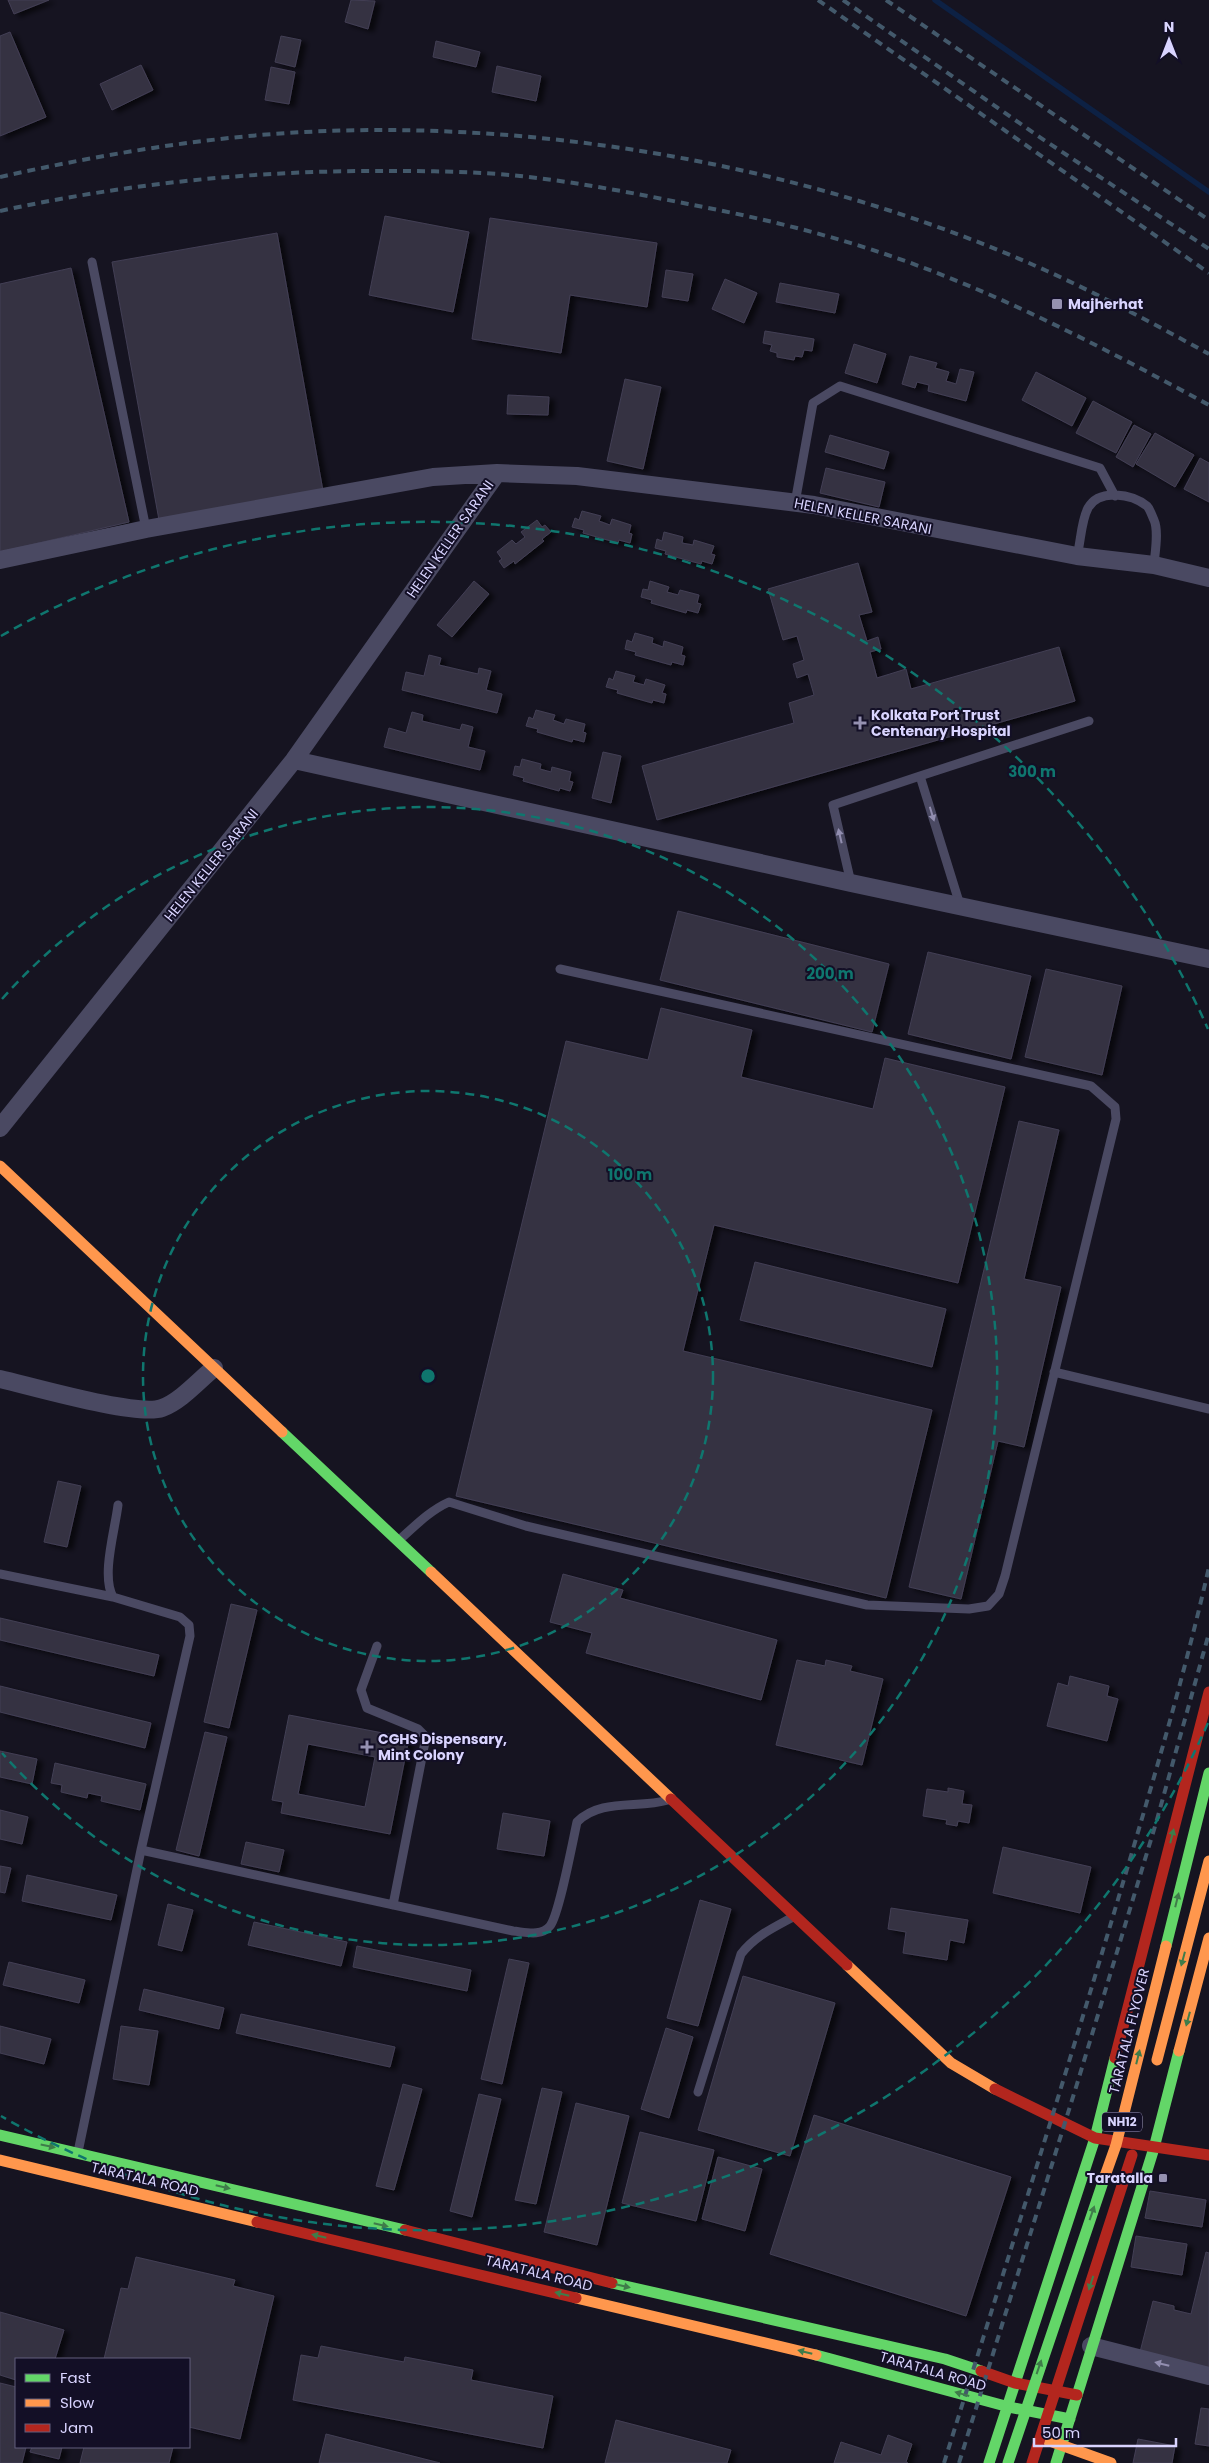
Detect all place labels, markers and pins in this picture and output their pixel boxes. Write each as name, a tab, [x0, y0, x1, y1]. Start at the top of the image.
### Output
place label: Majherhat	[1068, 294, 1143, 314]
marker: Majherhat	[1050, 297, 1064, 311]
place label: Kolkata Port Trust Centenary Hospital	[871, 705, 1011, 741]
marker: Kolkata Port Trust Centenary Hospital	[853, 716, 867, 730]
centre of rings	[419, 1367, 437, 1385]
place label: CGHS Dispensary, Mint Colony	[378, 1729, 507, 1765]
marker: CGHS Dispensary, Mint Colony	[360, 1740, 374, 1754]
place label: Taratalla	[1087, 2168, 1153, 2188]
marker: Taratalla	[1157, 2172, 1169, 2184]

